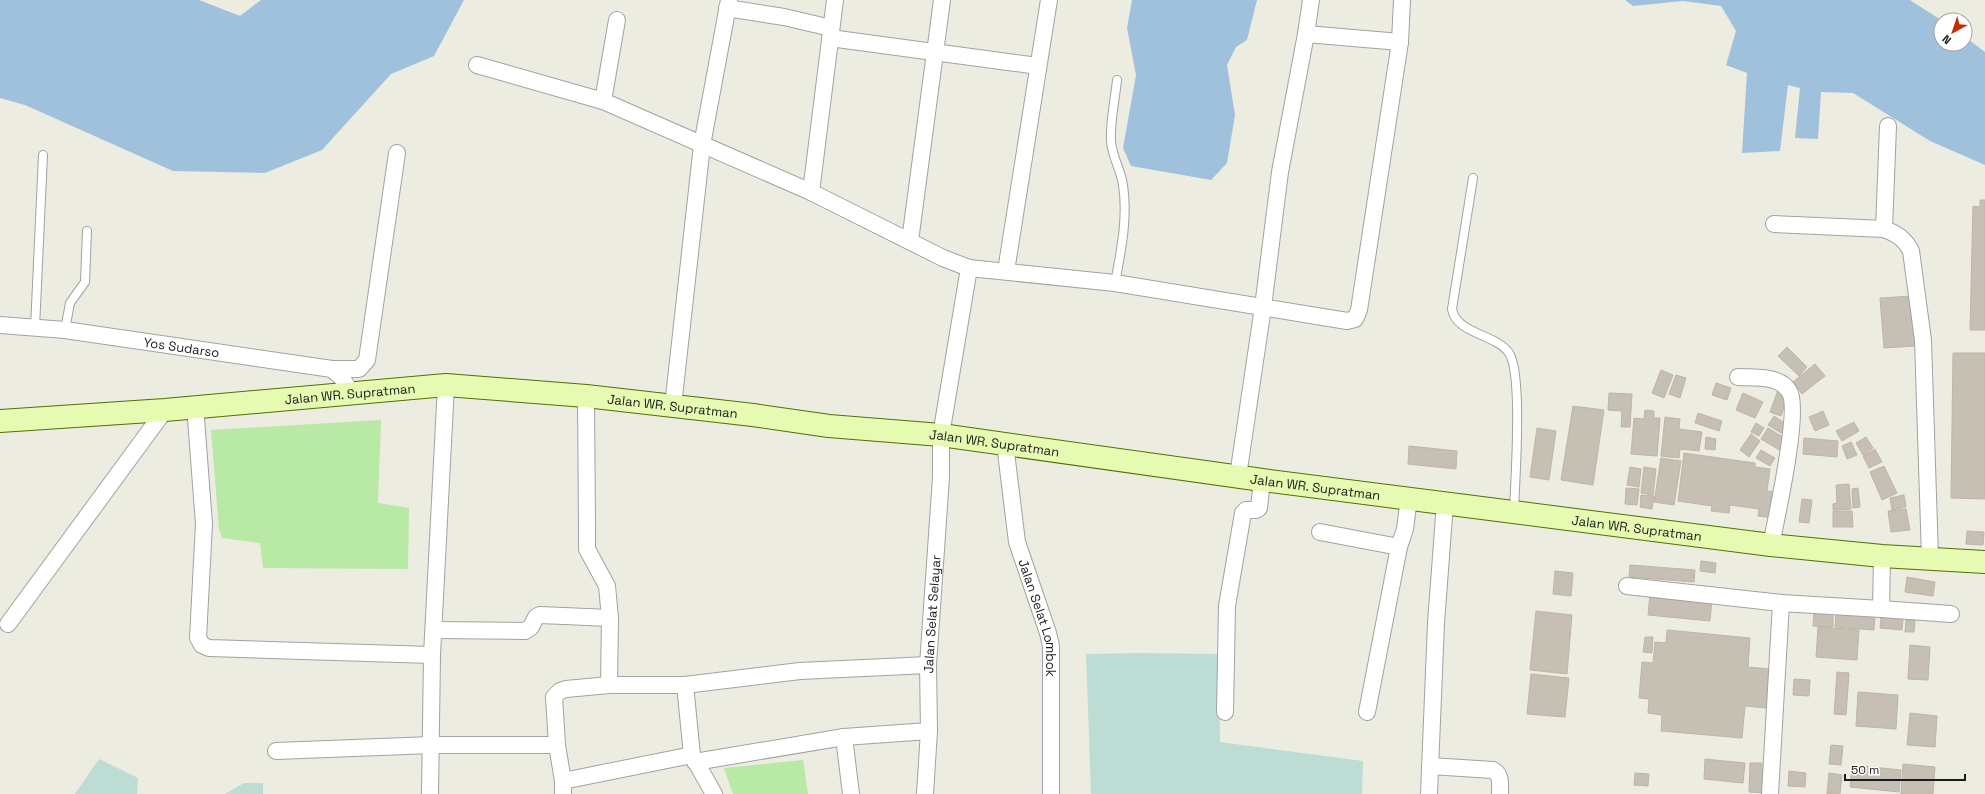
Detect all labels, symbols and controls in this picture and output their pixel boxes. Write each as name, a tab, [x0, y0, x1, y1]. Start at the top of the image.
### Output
north arrow	[1933, 12, 1973, 52]
text: N	[1939, 32, 1954, 47]
street label: Yos Sudarso	[142, 334, 221, 361]
street label: Jalan WR. Supratman	[284, 380, 416, 408]
street label: Jalan WR. Supratman	[606, 390, 739, 422]
street label: Jalan WR. Supratman	[929, 426, 1060, 461]
street label: Jalan WR. Supratman	[1249, 470, 1381, 504]
street label: Jalan WR. Supratman	[1570, 512, 1703, 545]
street label: Jalan Selat Selayar	[920, 554, 945, 674]
street label: Jalan Selat Lombok	[1014, 557, 1059, 677]
scale bar	[1845, 756, 1965, 782]
text: 50 m	[1851, 762, 1879, 778]

